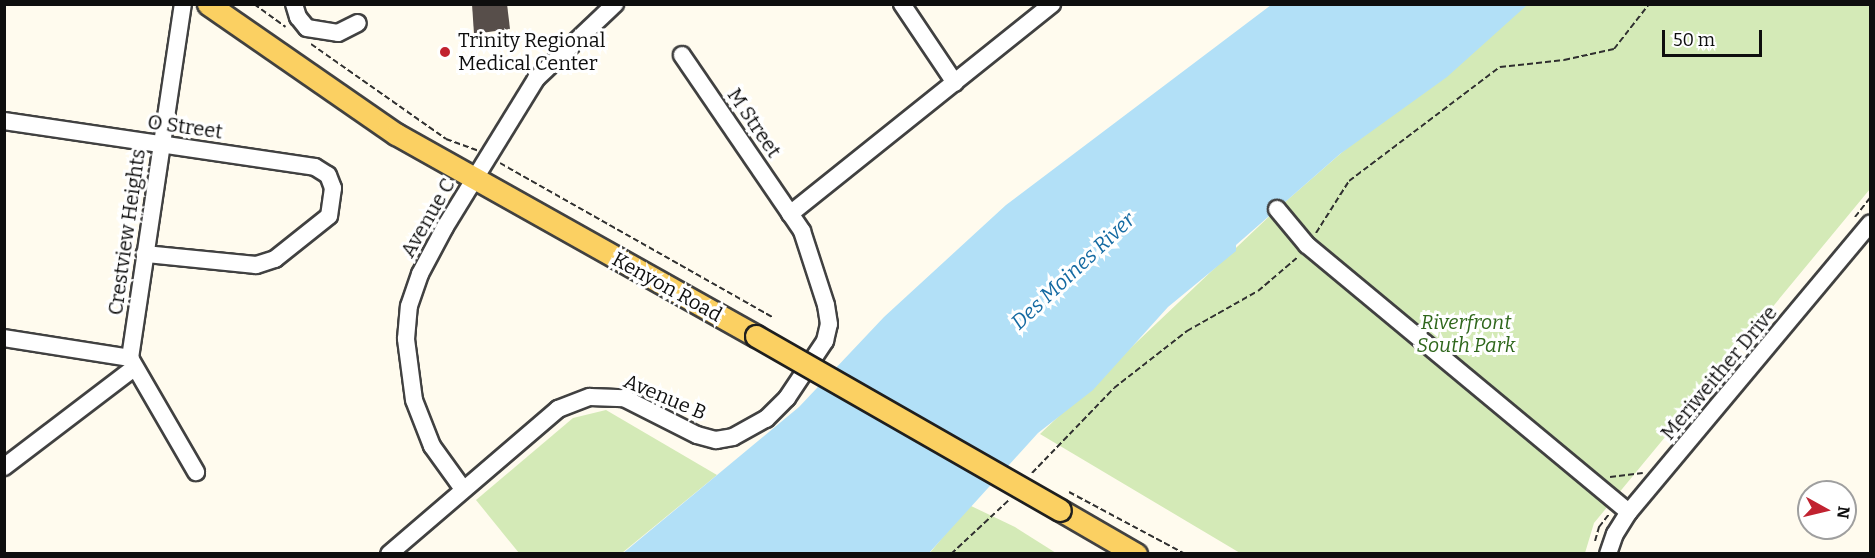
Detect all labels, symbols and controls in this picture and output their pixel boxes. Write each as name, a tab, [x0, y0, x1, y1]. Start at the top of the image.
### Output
scale bar	[1665, 18, 1766, 56]
place label: Trinity Regional Medical Center	[458, 28, 605, 75]
text: 50 m	[1673, 29, 1715, 51]
marker: Trinity Regional Medical Center	[436, 43, 454, 61]
street label: M Street	[722, 84, 786, 162]
street label: O Street	[146, 110, 224, 144]
street label: Crestview Heights	[103, 147, 151, 317]
street label: Avenue C	[396, 174, 460, 262]
water label: Des Moines River	[1006, 207, 1140, 335]
street label: Kenyon Road	[608, 247, 726, 327]
street label: Meriweither Drive	[1656, 301, 1782, 445]
park label: Riverfront South Park	[1417, 311, 1515, 358]
street label: Avenue B	[620, 369, 710, 425]
north arrow	[1797, 480, 1857, 540]
text: N	[1833, 505, 1854, 520]

